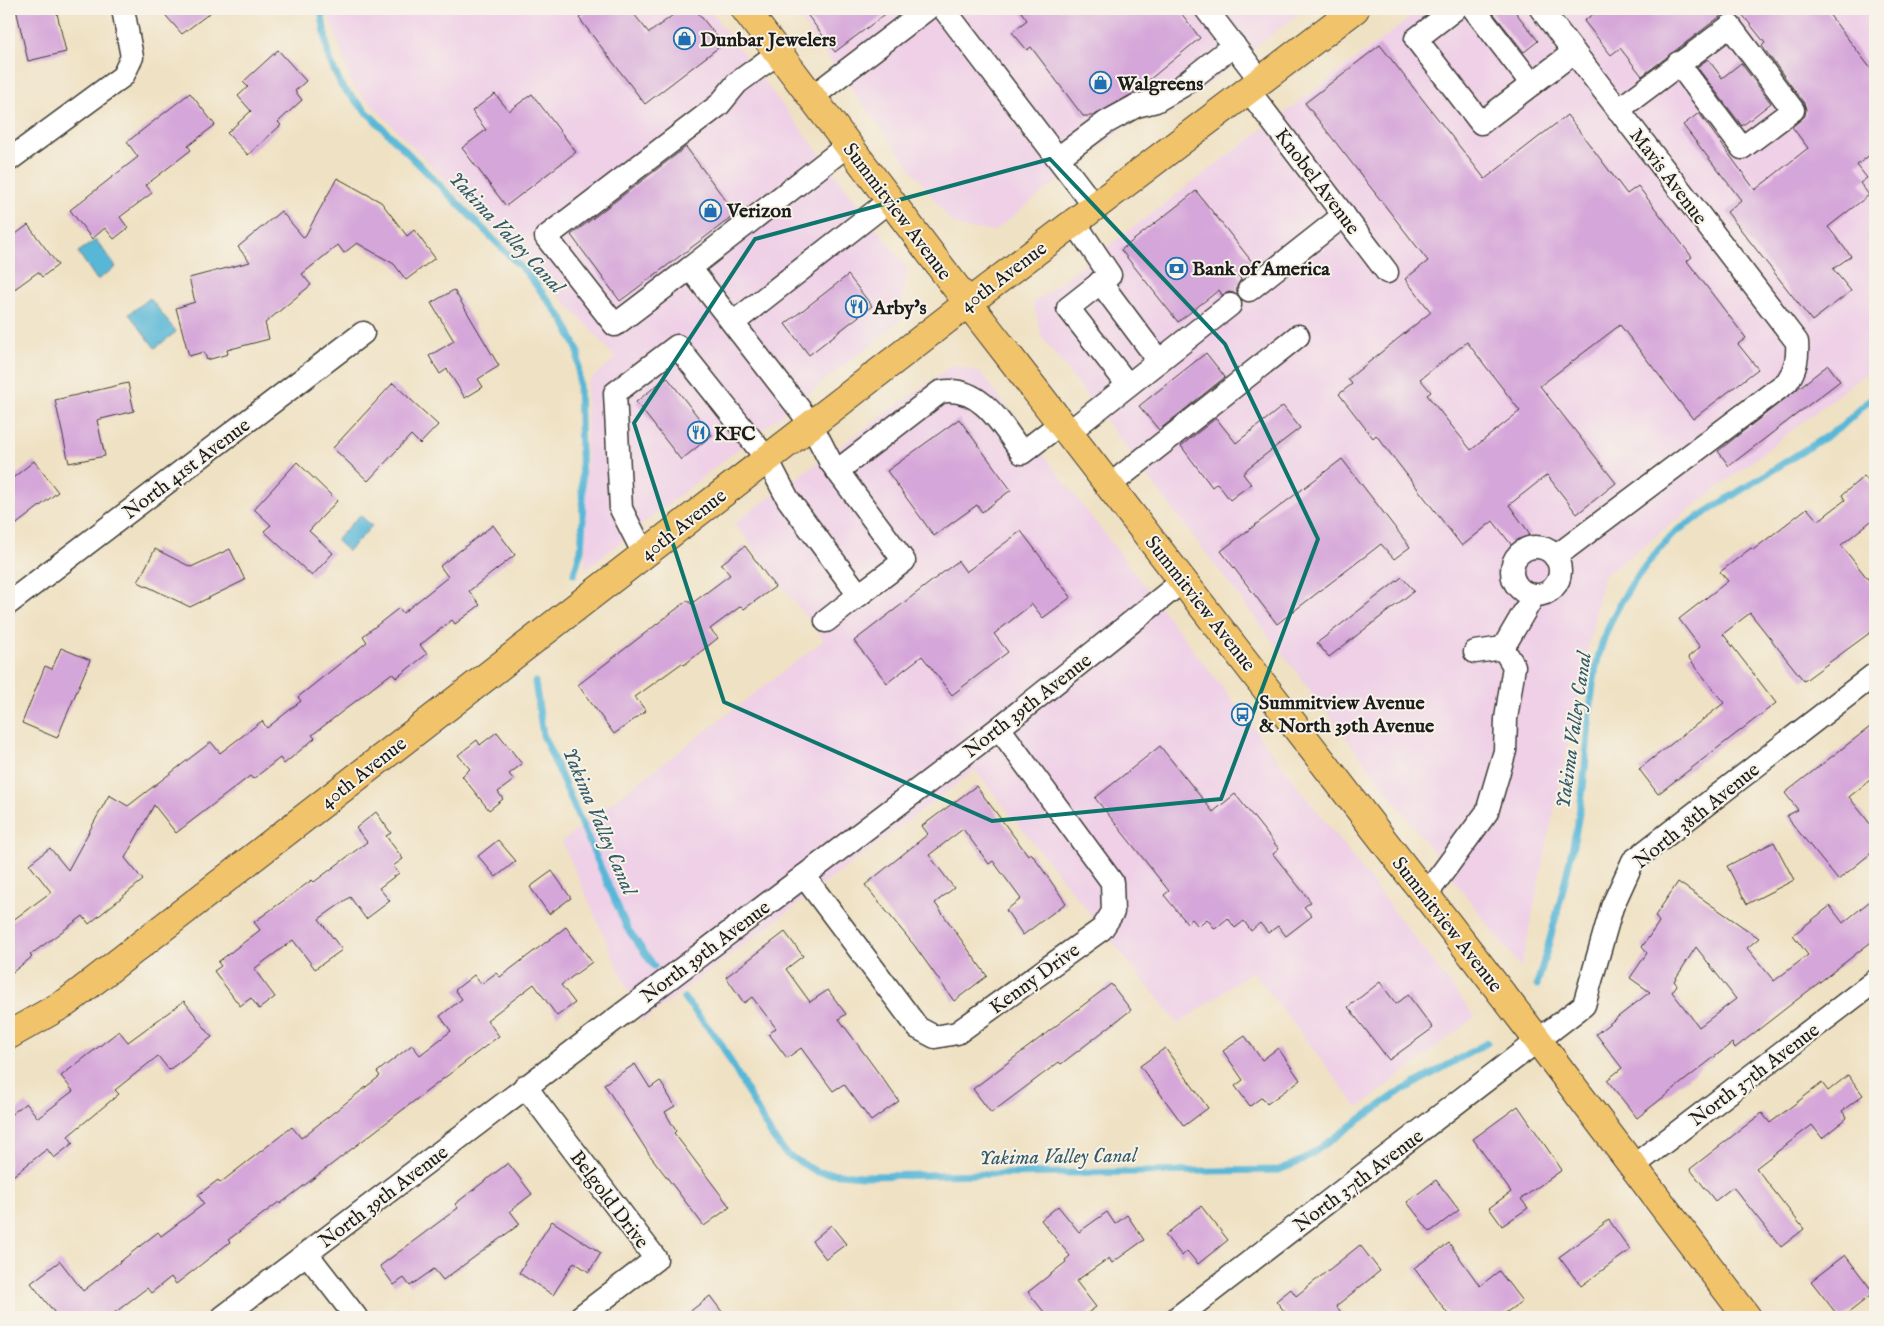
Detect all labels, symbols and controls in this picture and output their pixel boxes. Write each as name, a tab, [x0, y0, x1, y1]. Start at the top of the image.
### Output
shop icon: Dunbar Jewelers	[672, 27, 696, 51]
place label: Dunbar Jewelers	[700, 28, 836, 53]
shop icon: Walgreens	[1089, 71, 1113, 95]
place label: Walgreens	[1116, 72, 1203, 97]
street label: Knobel Avenue	[1269, 124, 1365, 240]
street label: Mavis Avenue	[1624, 124, 1712, 230]
street label: Summitview Avenue	[837, 138, 957, 286]
water label: Yakima Valley Canal	[442, 166, 571, 301]
shop icon: Verizon	[699, 198, 723, 222]
place label: Verizon	[726, 199, 792, 224]
street label: 40th Avenue	[955, 236, 1052, 318]
bank icon: Bank of America	[1164, 256, 1188, 280]
place label: Bank of America	[1192, 257, 1330, 282]
restaurant icon: Arby's	[845, 295, 869, 319]
place label: Arby's	[872, 296, 927, 321]
street label: North 41st Avenue	[118, 413, 256, 525]
restaurant icon: KFC	[686, 421, 710, 445]
place label: KFC	[714, 422, 755, 447]
street label: 40th Avenue	[636, 484, 732, 567]
street label: Summitview Avenue	[1139, 531, 1261, 677]
street label: North 39th Avenue	[959, 648, 1097, 764]
water label: Yakima Valley Canal	[1550, 648, 1599, 810]
place label: Summitview Avenue & North 39th Avenue	[1259, 691, 1435, 739]
bus stop icon: Summitview Avenue & North 39th Avenue	[1231, 702, 1255, 726]
street label: 40th Avenue	[316, 732, 412, 815]
water label: Yakima Valley Canal	[555, 744, 643, 901]
street label: North 38th Avenue	[1629, 758, 1765, 875]
street label: Summitview Avenue	[1386, 852, 1508, 998]
street label: North 39th Avenue	[636, 895, 776, 1009]
street label: Kenny Drive	[985, 938, 1085, 1020]
street label: North 37th Avenue	[1685, 1018, 1825, 1132]
street label: North 37th Avenue	[1289, 1124, 1429, 1238]
street label: North 39th Avenue	[314, 1140, 454, 1254]
water label: Yakima Valley Canal	[979, 1143, 1139, 1172]
street label: Belgold Drive	[564, 1146, 654, 1254]

